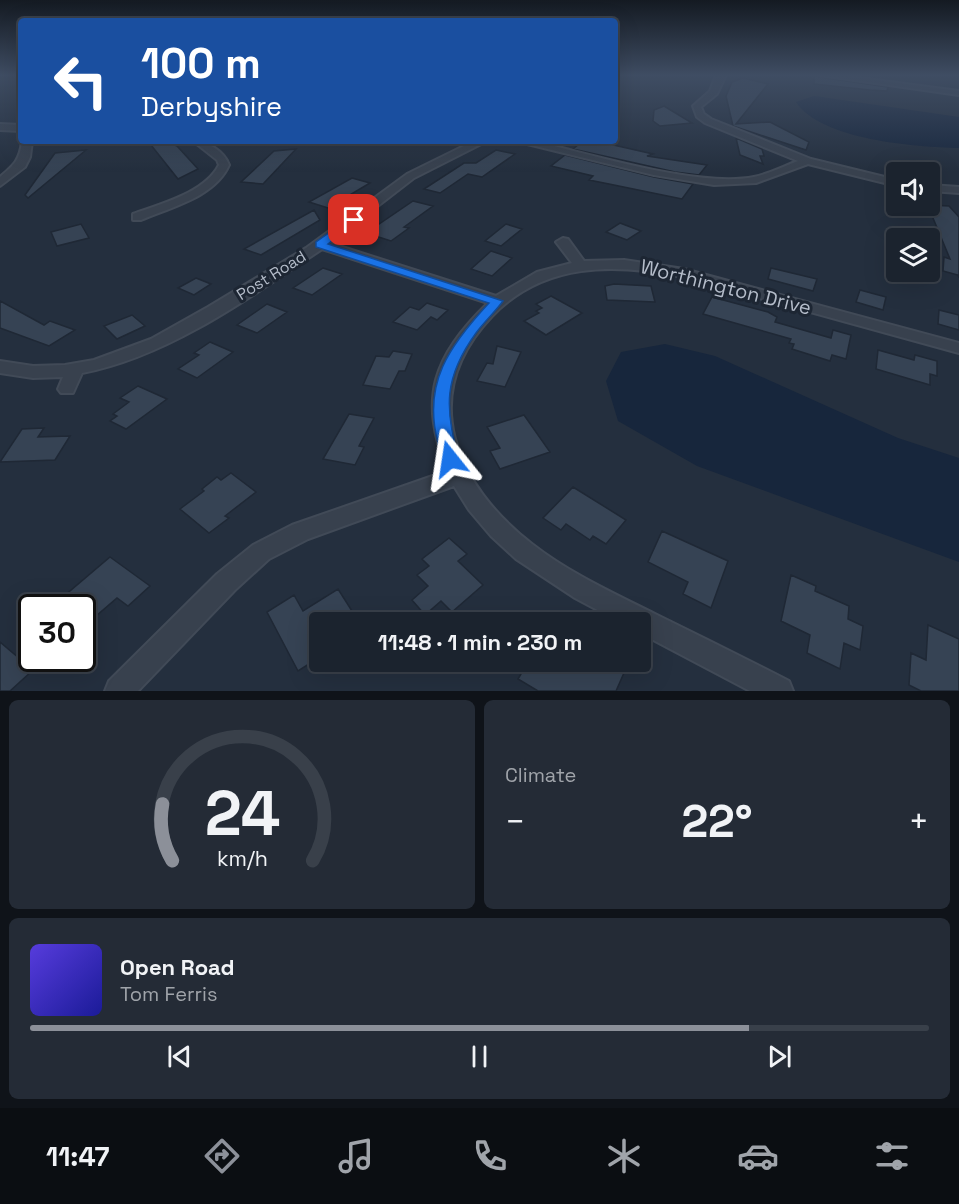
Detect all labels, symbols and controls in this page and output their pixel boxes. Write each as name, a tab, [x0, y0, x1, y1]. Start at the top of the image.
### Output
text: 100 m	[141, 37, 261, 90]
icon: left	[42, 42, 120, 120]
text: Derbyshire	[141, 89, 282, 124]
map controls	[886, 162, 940, 282]
button: sound	[886, 162, 940, 216]
pin	[328, 194, 379, 245]
icon: arrive	[337, 203, 370, 236]
button: layers	[886, 228, 940, 282]
street label: Post Road	[233, 246, 310, 305]
street label: Worthington Drive	[638, 253, 814, 321]
position arrow	[418, 427, 482, 491]
speed limit sign: 30	[18, 594, 96, 672]
text: 11:48 · 1 min · 230 m	[378, 628, 582, 656]
text: Climate	[505, 762, 576, 788]
text: 24	[204, 774, 280, 853]
text: 22°	[681, 793, 753, 850]
text: −	[505, 801, 525, 843]
text: +	[909, 801, 929, 843]
text: km/h	[216, 846, 268, 873]
text: Open Road	[120, 953, 235, 981]
text: Tom Ferris	[120, 981, 218, 1007]
icon: previous	[163, 1040, 196, 1073]
icon: pause	[463, 1040, 496, 1073]
icon: next	[763, 1040, 796, 1073]
icon: directions	[201, 1135, 243, 1177]
icon: music	[335, 1135, 377, 1177]
icon: phone	[469, 1135, 511, 1177]
icon: climate	[603, 1135, 645, 1177]
icon: car	[737, 1135, 779, 1177]
icon: filters	[871, 1135, 913, 1177]
text: 11:47	[46, 1139, 109, 1174]

